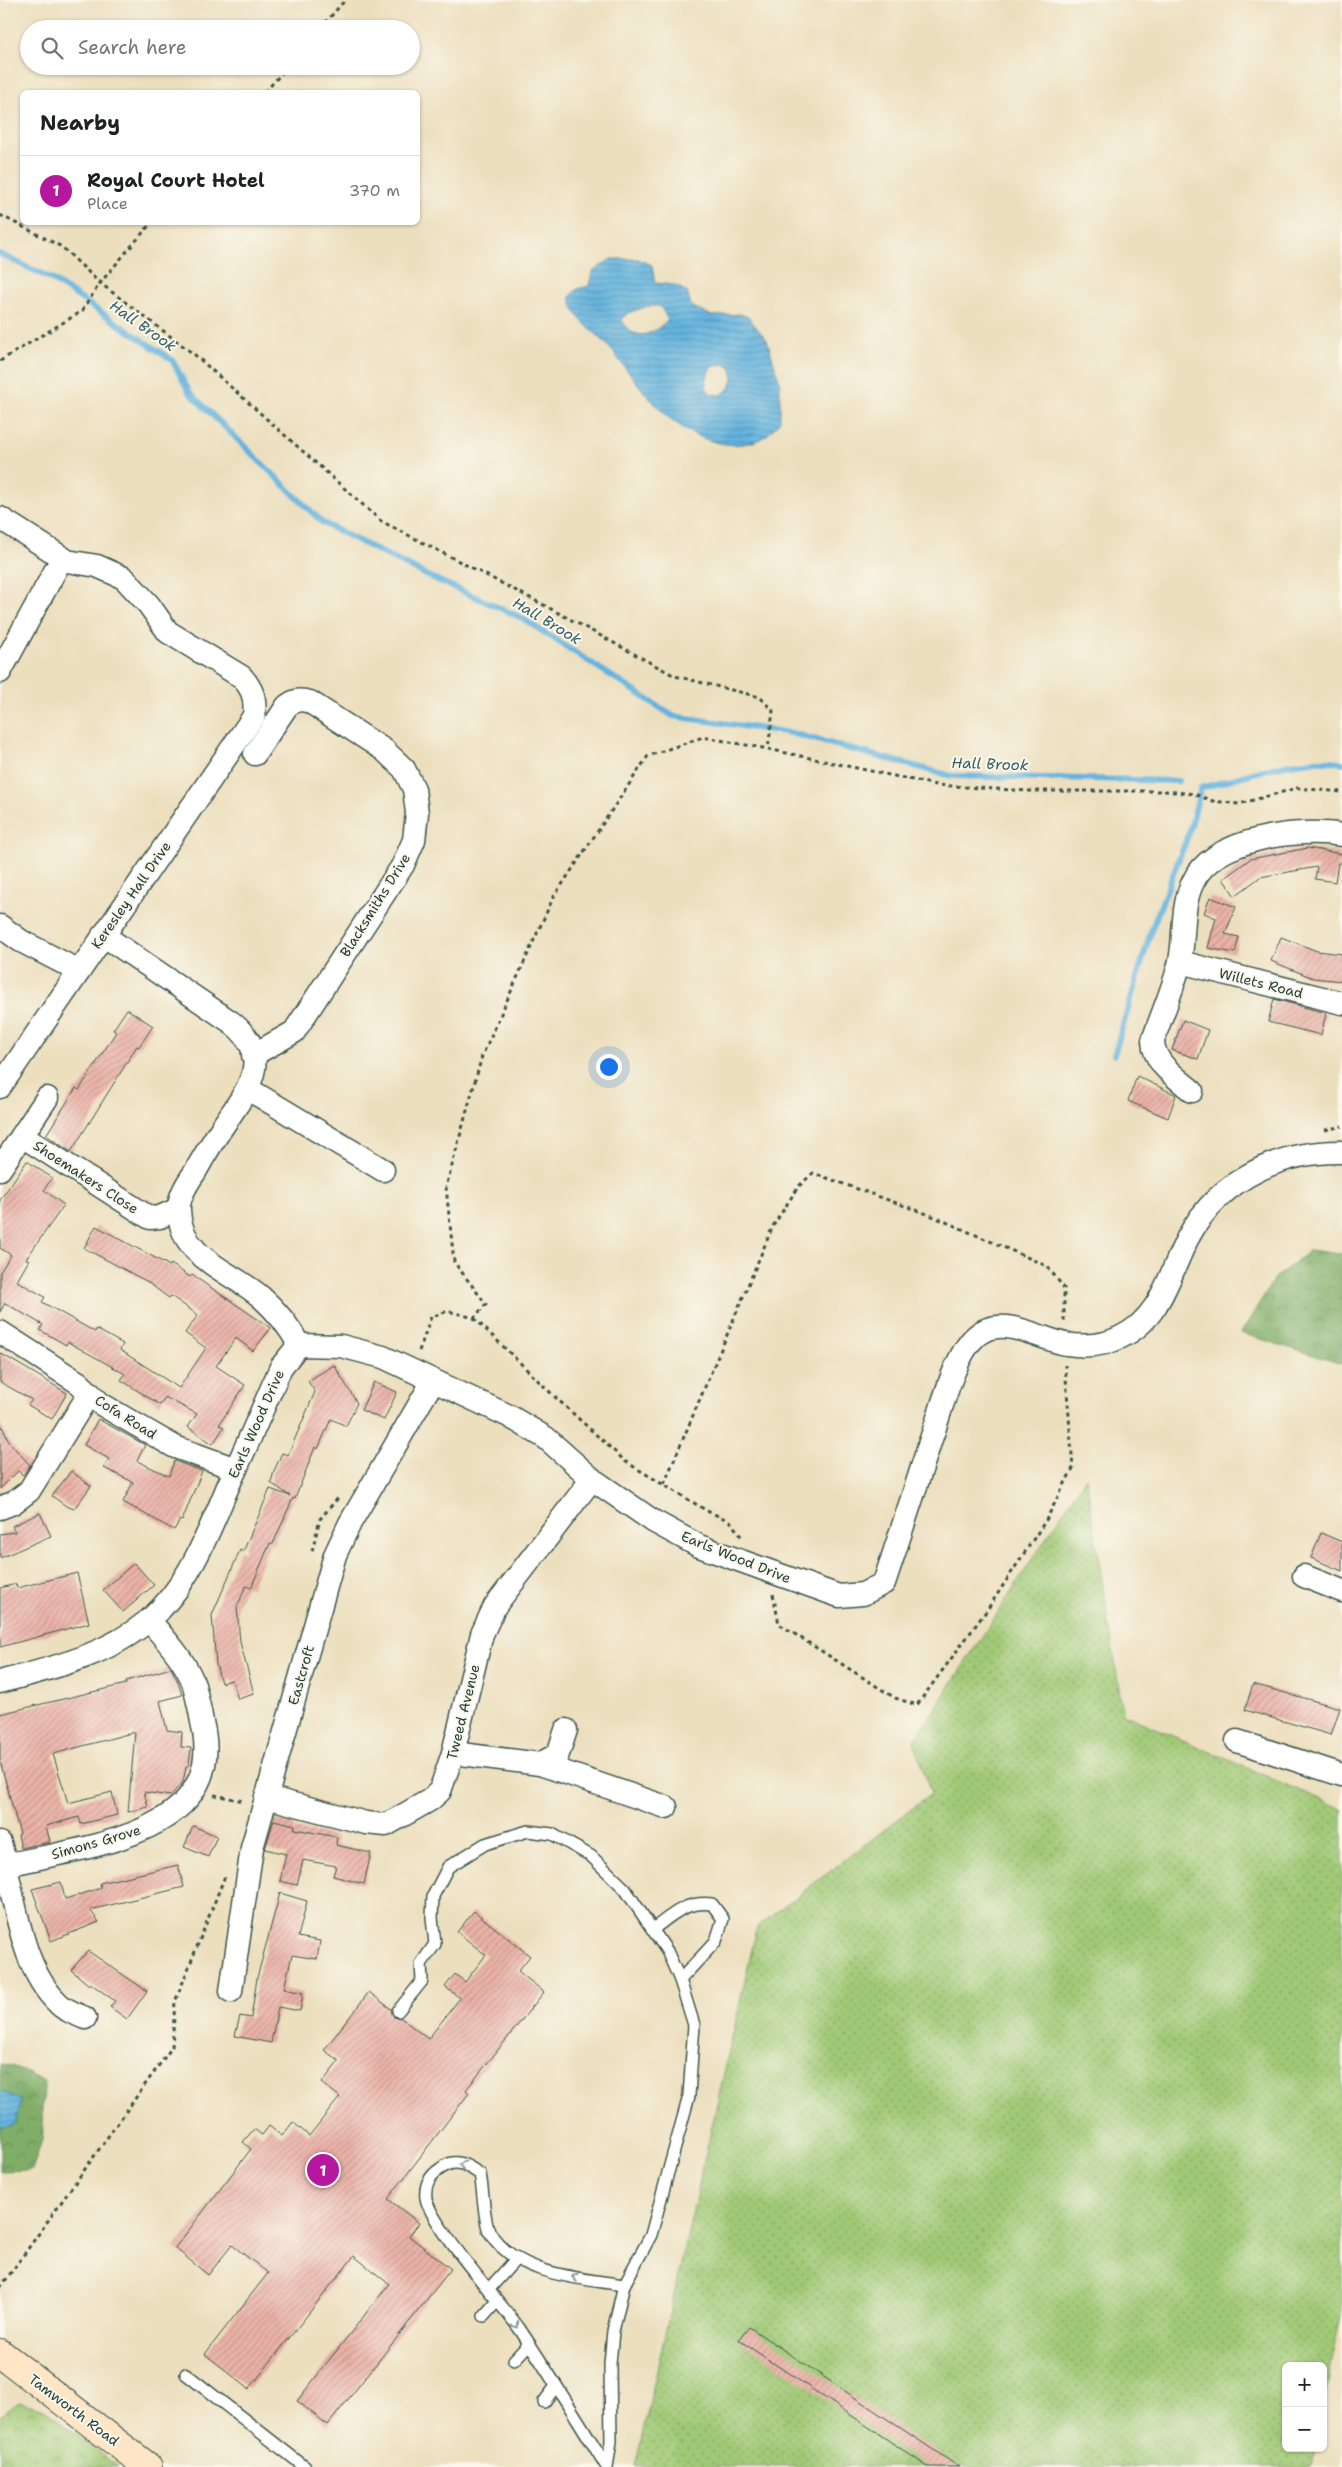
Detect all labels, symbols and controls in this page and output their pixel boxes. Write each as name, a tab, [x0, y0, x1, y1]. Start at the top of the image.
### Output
search box	[20, 20, 420, 75]
icon: search	[38, 34, 66, 62]
text: Search here	[78, 35, 187, 60]
text: Nearby	[40, 109, 120, 137]
text: Royal Court Hotel	[87, 168, 265, 193]
text: 1	[52, 180, 60, 201]
text: 370 m	[349, 180, 400, 201]
text: Place	[87, 193, 128, 214]
water label: Hall Brook	[106, 296, 181, 356]
water label: Hall Brook	[509, 593, 585, 650]
water label: Hall Brook	[951, 753, 1029, 775]
street label: Keresley Hall Drive	[87, 838, 175, 952]
street label: Blacksmiths Drive	[336, 850, 414, 960]
street label: Willets Road	[1217, 964, 1305, 1002]
your location	[596, 1054, 622, 1080]
street label: Shoemakers Close	[30, 1136, 142, 1218]
street label: Earls Wood Drive	[224, 1367, 288, 1481]
street label: Cofa Road	[92, 1391, 160, 1443]
street label: Earls Wood Drive	[678, 1527, 794, 1587]
street label: Eastcroft	[284, 1643, 318, 1707]
street label: Tweed Avenue	[442, 1662, 484, 1762]
street label: Simons Grove	[49, 1821, 143, 1863]
pin: 1	[307, 2151, 339, 2189]
one-way arrow	[458, 2160, 466, 2171]
one-way arrow	[571, 2273, 580, 2283]
one-way arrow	[510, 2319, 519, 2329]
map controls	[1282, 2362, 1327, 2452]
button: +	[1282, 2362, 1327, 2407]
street label: Tamworth Road	[25, 2370, 123, 2450]
button: −	[1282, 2407, 1327, 2452]

